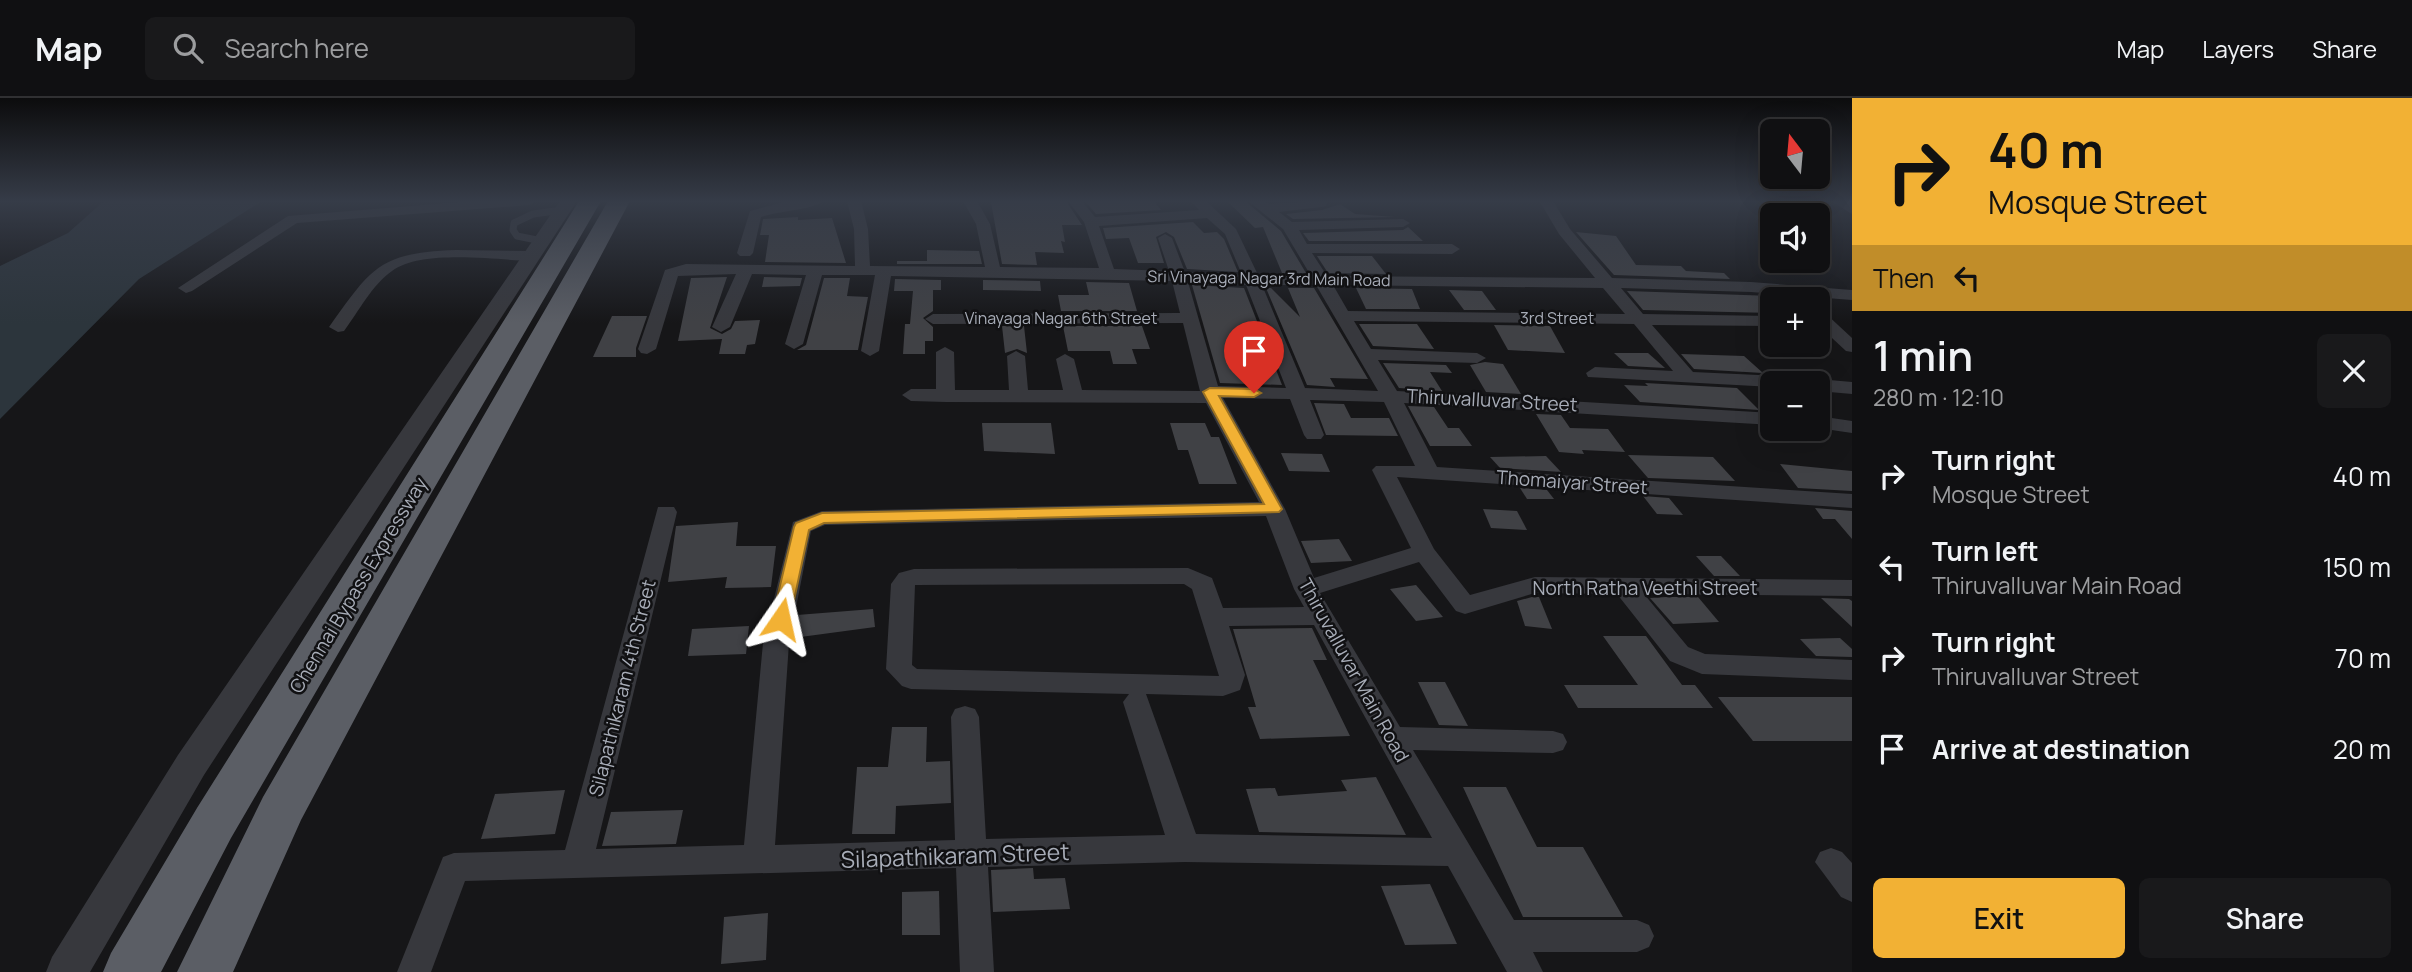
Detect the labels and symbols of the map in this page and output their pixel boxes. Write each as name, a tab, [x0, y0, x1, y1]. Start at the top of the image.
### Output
north arrow	[1760, 119, 1830, 189]
street label: Sri Vinayaga Nagar 3rd Main Road	[1147, 265, 1391, 291]
street label: Vinayaga Nagar 6th Street	[965, 307, 1157, 329]
street label: 3rd Street	[1520, 307, 1594, 329]
pin	[1224, 321, 1284, 393]
street label: Thiruvalluvar Street	[1406, 383, 1578, 417]
street label: Thomaiyar Street	[1495, 464, 1649, 500]
street label: Chennai Bypass Expressway	[283, 472, 433, 698]
street label: Thiruvalluvar Main Road	[1293, 573, 1415, 767]
street label: North Ratha Veethi Street	[1532, 575, 1758, 601]
street label: Silapathikaram 4th Street	[582, 577, 662, 799]
position arrow	[744, 582, 818, 656]
street label: Silapathikaram Street	[840, 835, 1070, 875]

